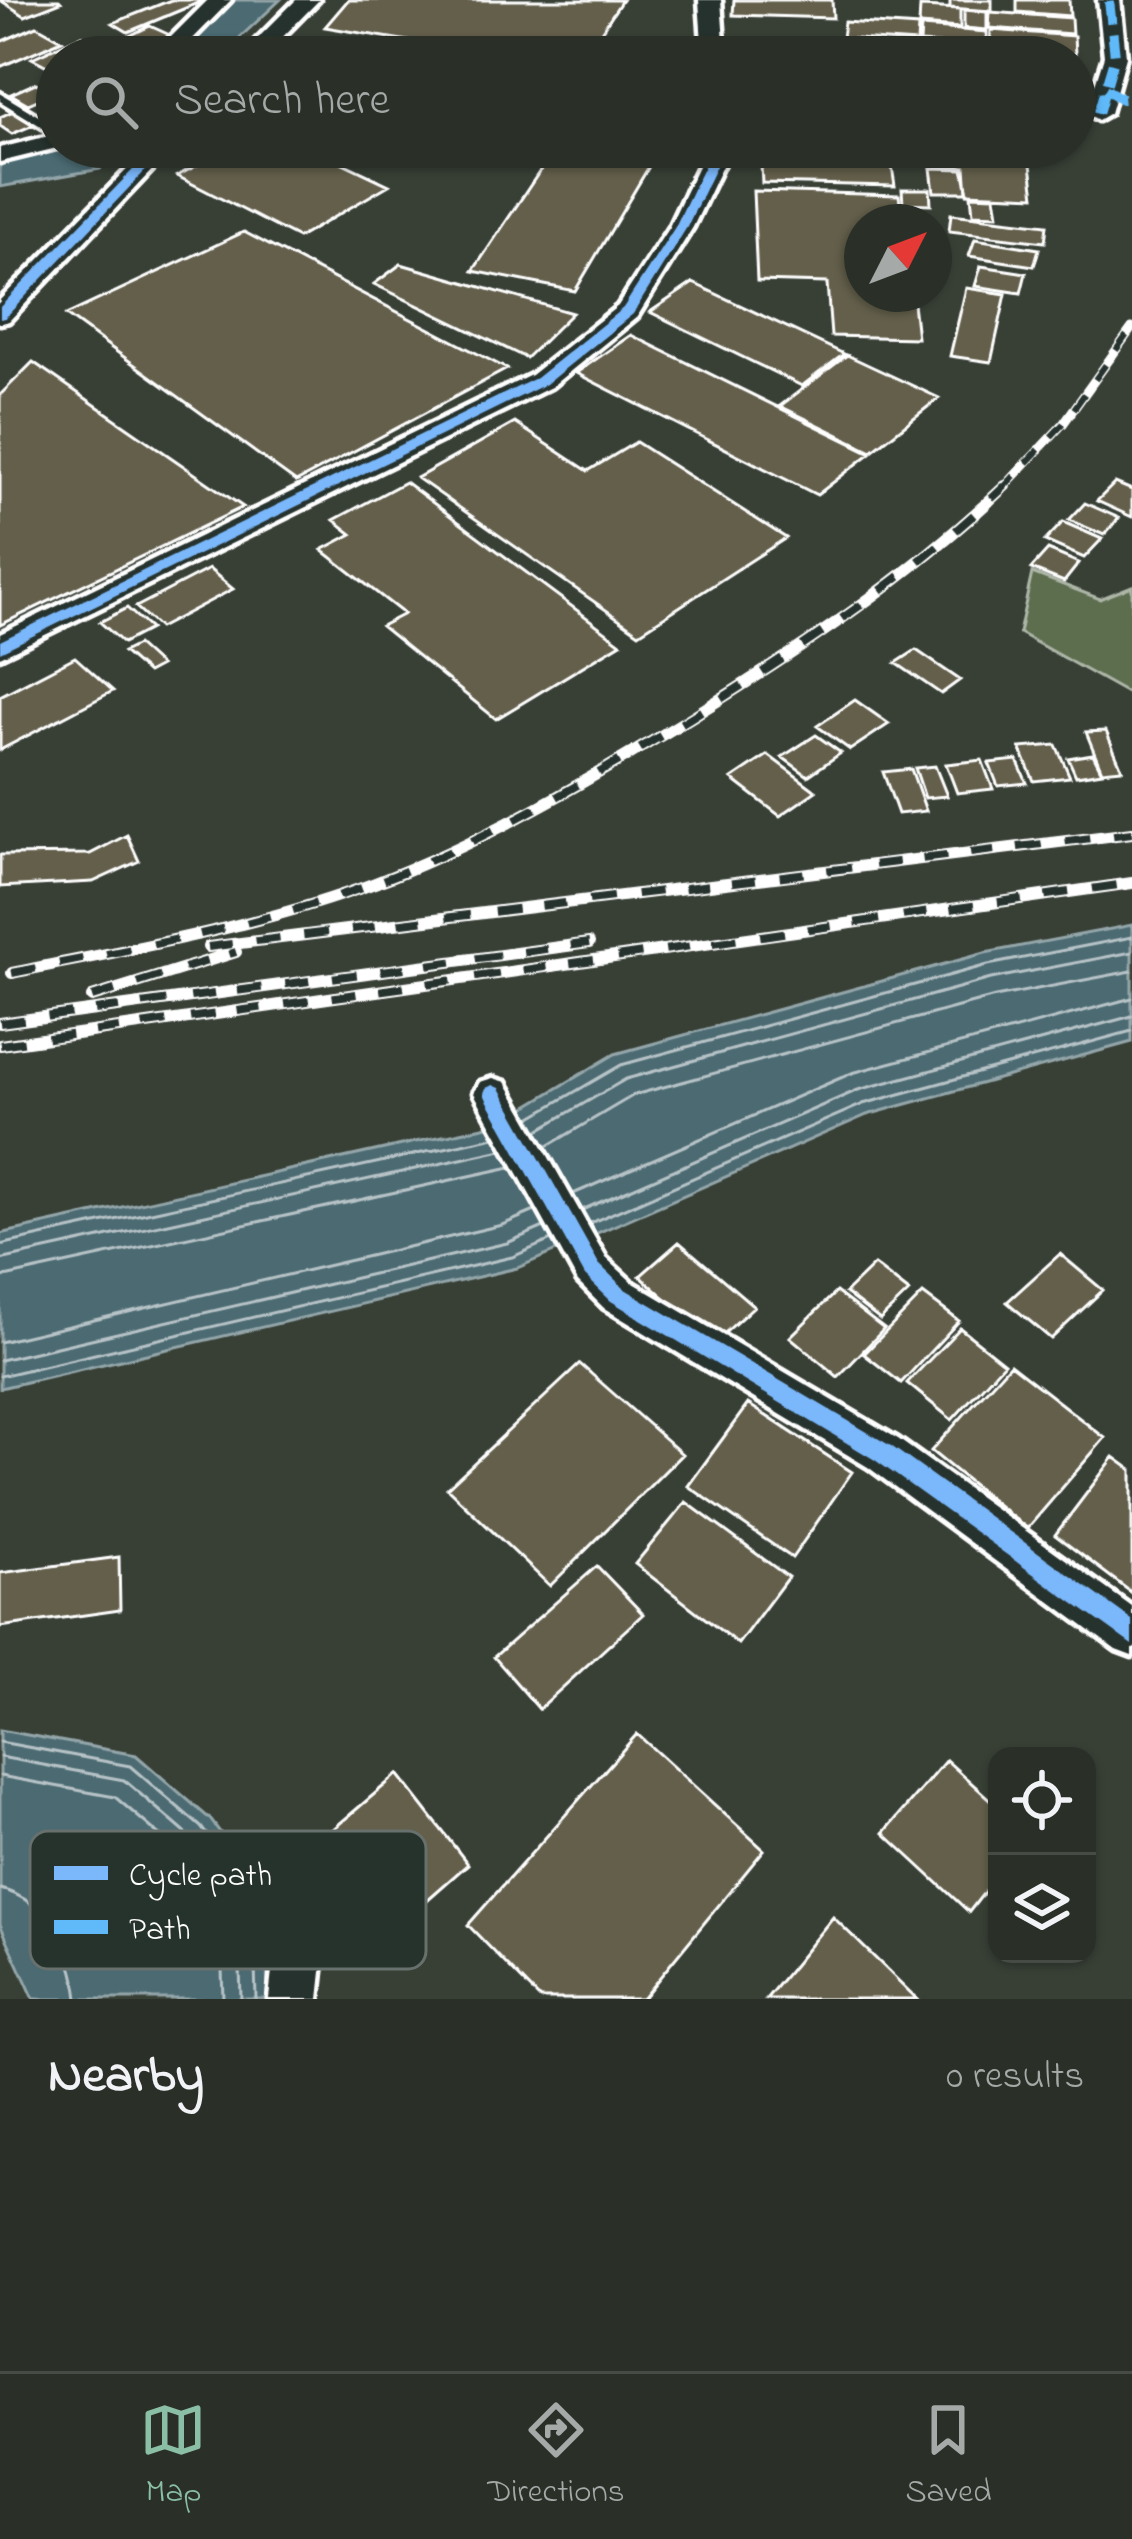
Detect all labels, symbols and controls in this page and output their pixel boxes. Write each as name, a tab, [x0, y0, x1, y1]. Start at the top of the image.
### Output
search box	[36, 36, 1096, 168]
icon: search	[78, 69, 144, 135]
text: Search here	[174, 69, 390, 135]
north arrow	[844, 204, 952, 312]
map controls	[988, 1747, 1096, 1963]
button: locate	[988, 1747, 1096, 1855]
legend	[30, 1831, 426, 1969]
text: Cycle path	[129, 1853, 272, 1901]
button: layers	[988, 1855, 1096, 1963]
text: Path	[129, 1907, 191, 1955]
text: Nearby	[48, 2040, 204, 2115]
text: 0 results	[946, 2049, 1084, 2106]
tab: Map	[140, 2397, 206, 2517]
tab: Directions	[487, 2397, 625, 2517]
tab: Saved	[905, 2397, 992, 2517]

